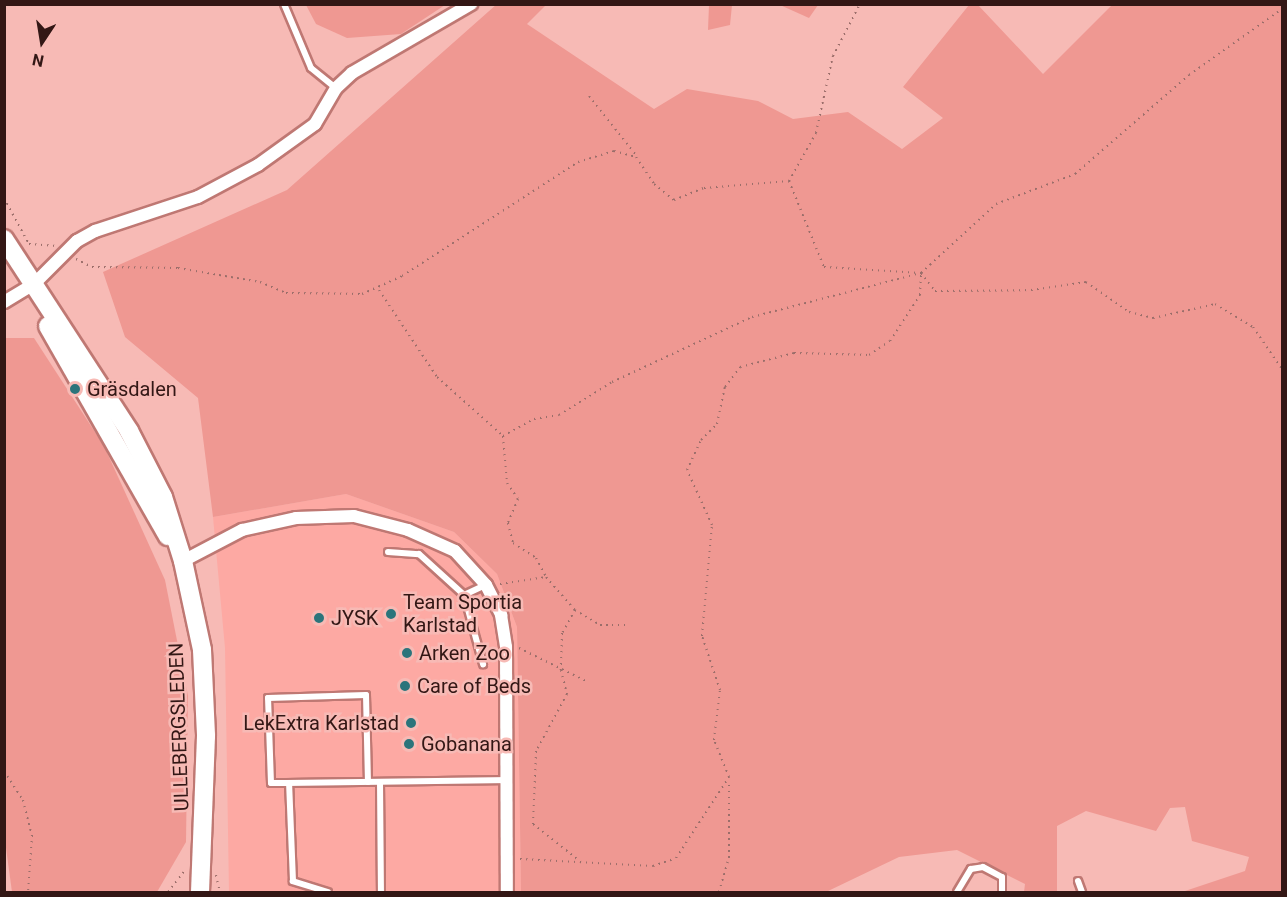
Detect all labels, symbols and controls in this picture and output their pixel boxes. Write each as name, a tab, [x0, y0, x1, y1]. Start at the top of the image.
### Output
north arrow	[12, 12, 72, 72]
text: N	[31, 50, 46, 71]
place label: Gräsdalen	[87, 377, 177, 401]
marker: Gräsdalen	[68, 382, 82, 396]
place label: Team Sportia Karlstad	[403, 590, 522, 637]
place label: JYSK	[331, 606, 378, 630]
marker: Team Sportia Karlstad	[384, 607, 398, 621]
marker: JYSK	[312, 611, 326, 625]
place label: Arken Zoo	[419, 641, 510, 665]
street label: ULLEBERGSLEDEN	[164, 642, 194, 812]
marker: Arken Zoo	[400, 646, 414, 660]
place label: Care of Beds	[417, 674, 531, 698]
marker: Care of Beds	[398, 679, 412, 693]
place label: LekExtra Karlstad	[243, 711, 399, 735]
marker: LekExtra Karlstad	[404, 716, 418, 730]
place label: Gobanana	[421, 732, 512, 756]
marker: Gobanana	[402, 737, 416, 751]

